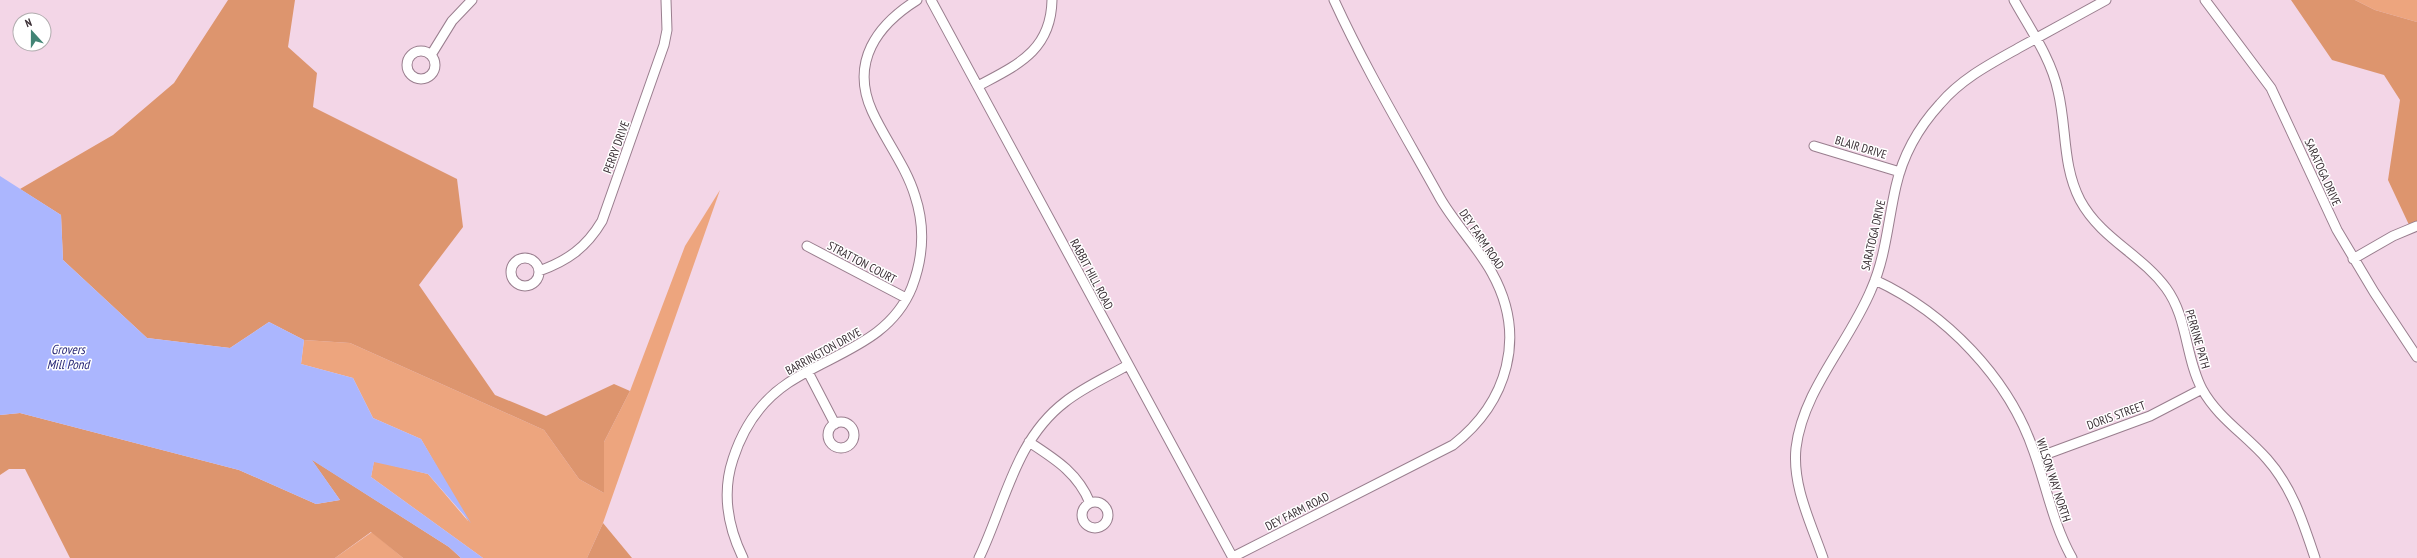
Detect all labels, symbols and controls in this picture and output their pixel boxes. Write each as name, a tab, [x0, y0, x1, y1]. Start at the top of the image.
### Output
north arrow	[12, 12, 52, 52]
text: N	[23, 15, 34, 30]
street label: PERRY DRIVE	[600, 119, 632, 175]
street label: BLAIR DRIVE	[1833, 132, 1889, 162]
street label: SARATOGA DRIVE	[2301, 136, 2345, 208]
street label: SARATOGA DRIVE	[1858, 198, 1888, 272]
street label: DEY FARM ROAD	[1456, 206, 1508, 272]
street label: RABBIT HILL ROAD	[1067, 236, 1117, 312]
street label: STRATTON COURT	[825, 238, 900, 287]
street label: PERRINE PATH	[2182, 308, 2214, 370]
street label: BARRINGTON DRIVE	[783, 324, 863, 378]
water label: Grovers Mill Pond	[47, 341, 92, 373]
street label: DORIS STREET	[2085, 397, 2148, 432]
street label: WILSON WAY NORTH	[2033, 436, 2075, 524]
street label: DEY FARM ROAD	[1263, 489, 1331, 533]

